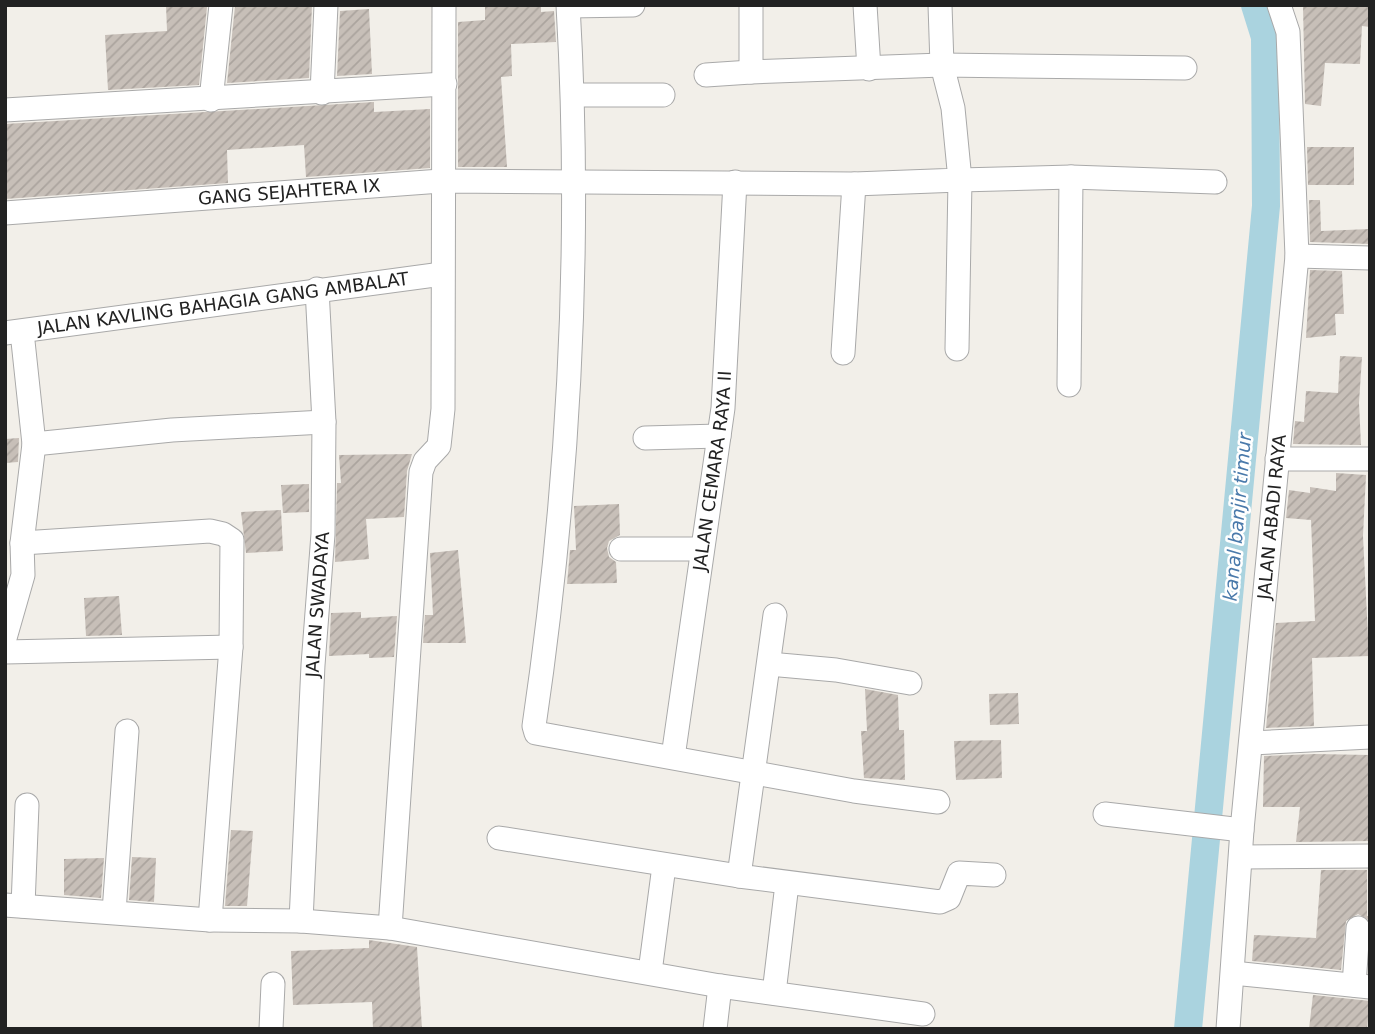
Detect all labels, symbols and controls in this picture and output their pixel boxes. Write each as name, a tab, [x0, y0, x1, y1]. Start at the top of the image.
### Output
street label: GANG SEJAHTERA IX	[197, 174, 381, 209]
street label: JALAN KAVLING BAHAGIA GANG AMBALAT	[35, 267, 411, 339]
street label: JALAN CEMARA RAYA II	[689, 370, 735, 573]
water label: kanal banjir timur	[1219, 431, 1255, 602]
street label: JALAN ABADI RAYA	[1253, 433, 1290, 601]
street label: JALAN SWADAYA	[301, 530, 333, 679]

